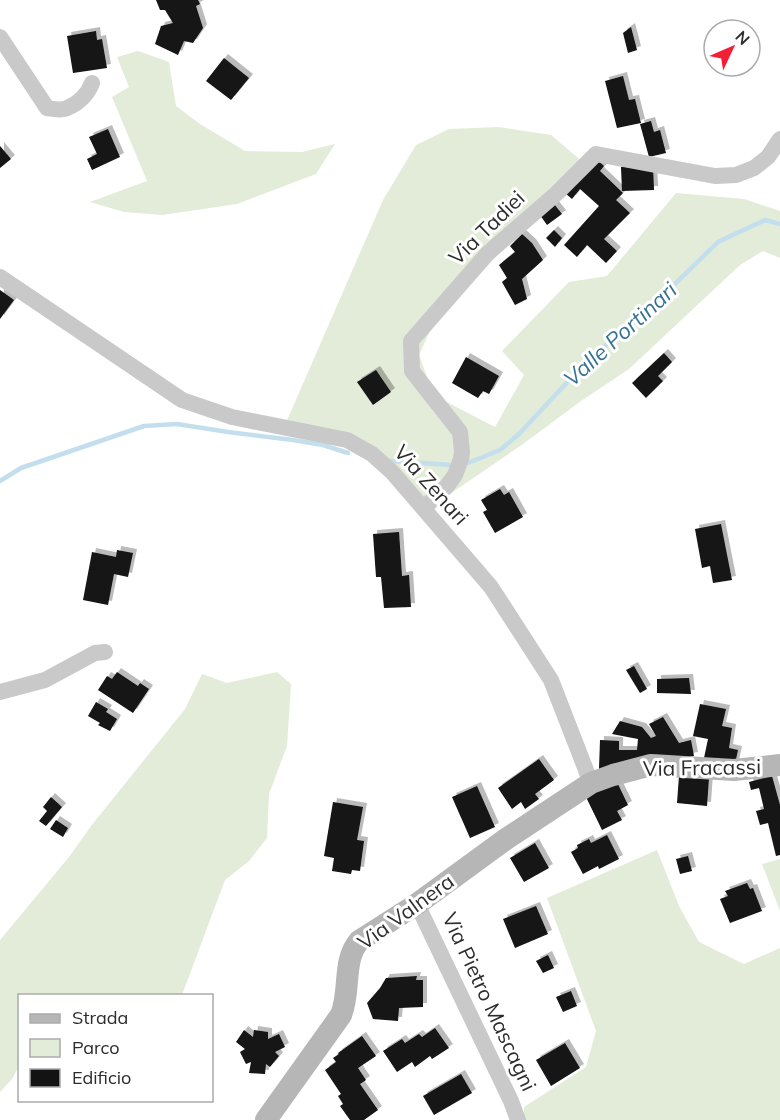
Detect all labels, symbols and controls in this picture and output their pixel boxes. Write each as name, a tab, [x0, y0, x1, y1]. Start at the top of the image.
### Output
north arrow	[702, 18, 762, 78]
text: N	[731, 26, 754, 49]
street label: Via Tadiei	[443, 185, 530, 270]
water label: Valle Portinari	[558, 275, 683, 392]
street label: Via Zenari	[389, 439, 474, 530]
street label: Via Fracassi	[643, 753, 761, 781]
street label: Via Valnera	[352, 868, 459, 955]
street label: Via Pietro Mascagni	[437, 908, 543, 1095]
legend	[18, 994, 213, 1102]
text: Strada	[72, 1006, 128, 1029]
text: Parco	[72, 1036, 120, 1059]
text: Edificio	[72, 1066, 131, 1089]

